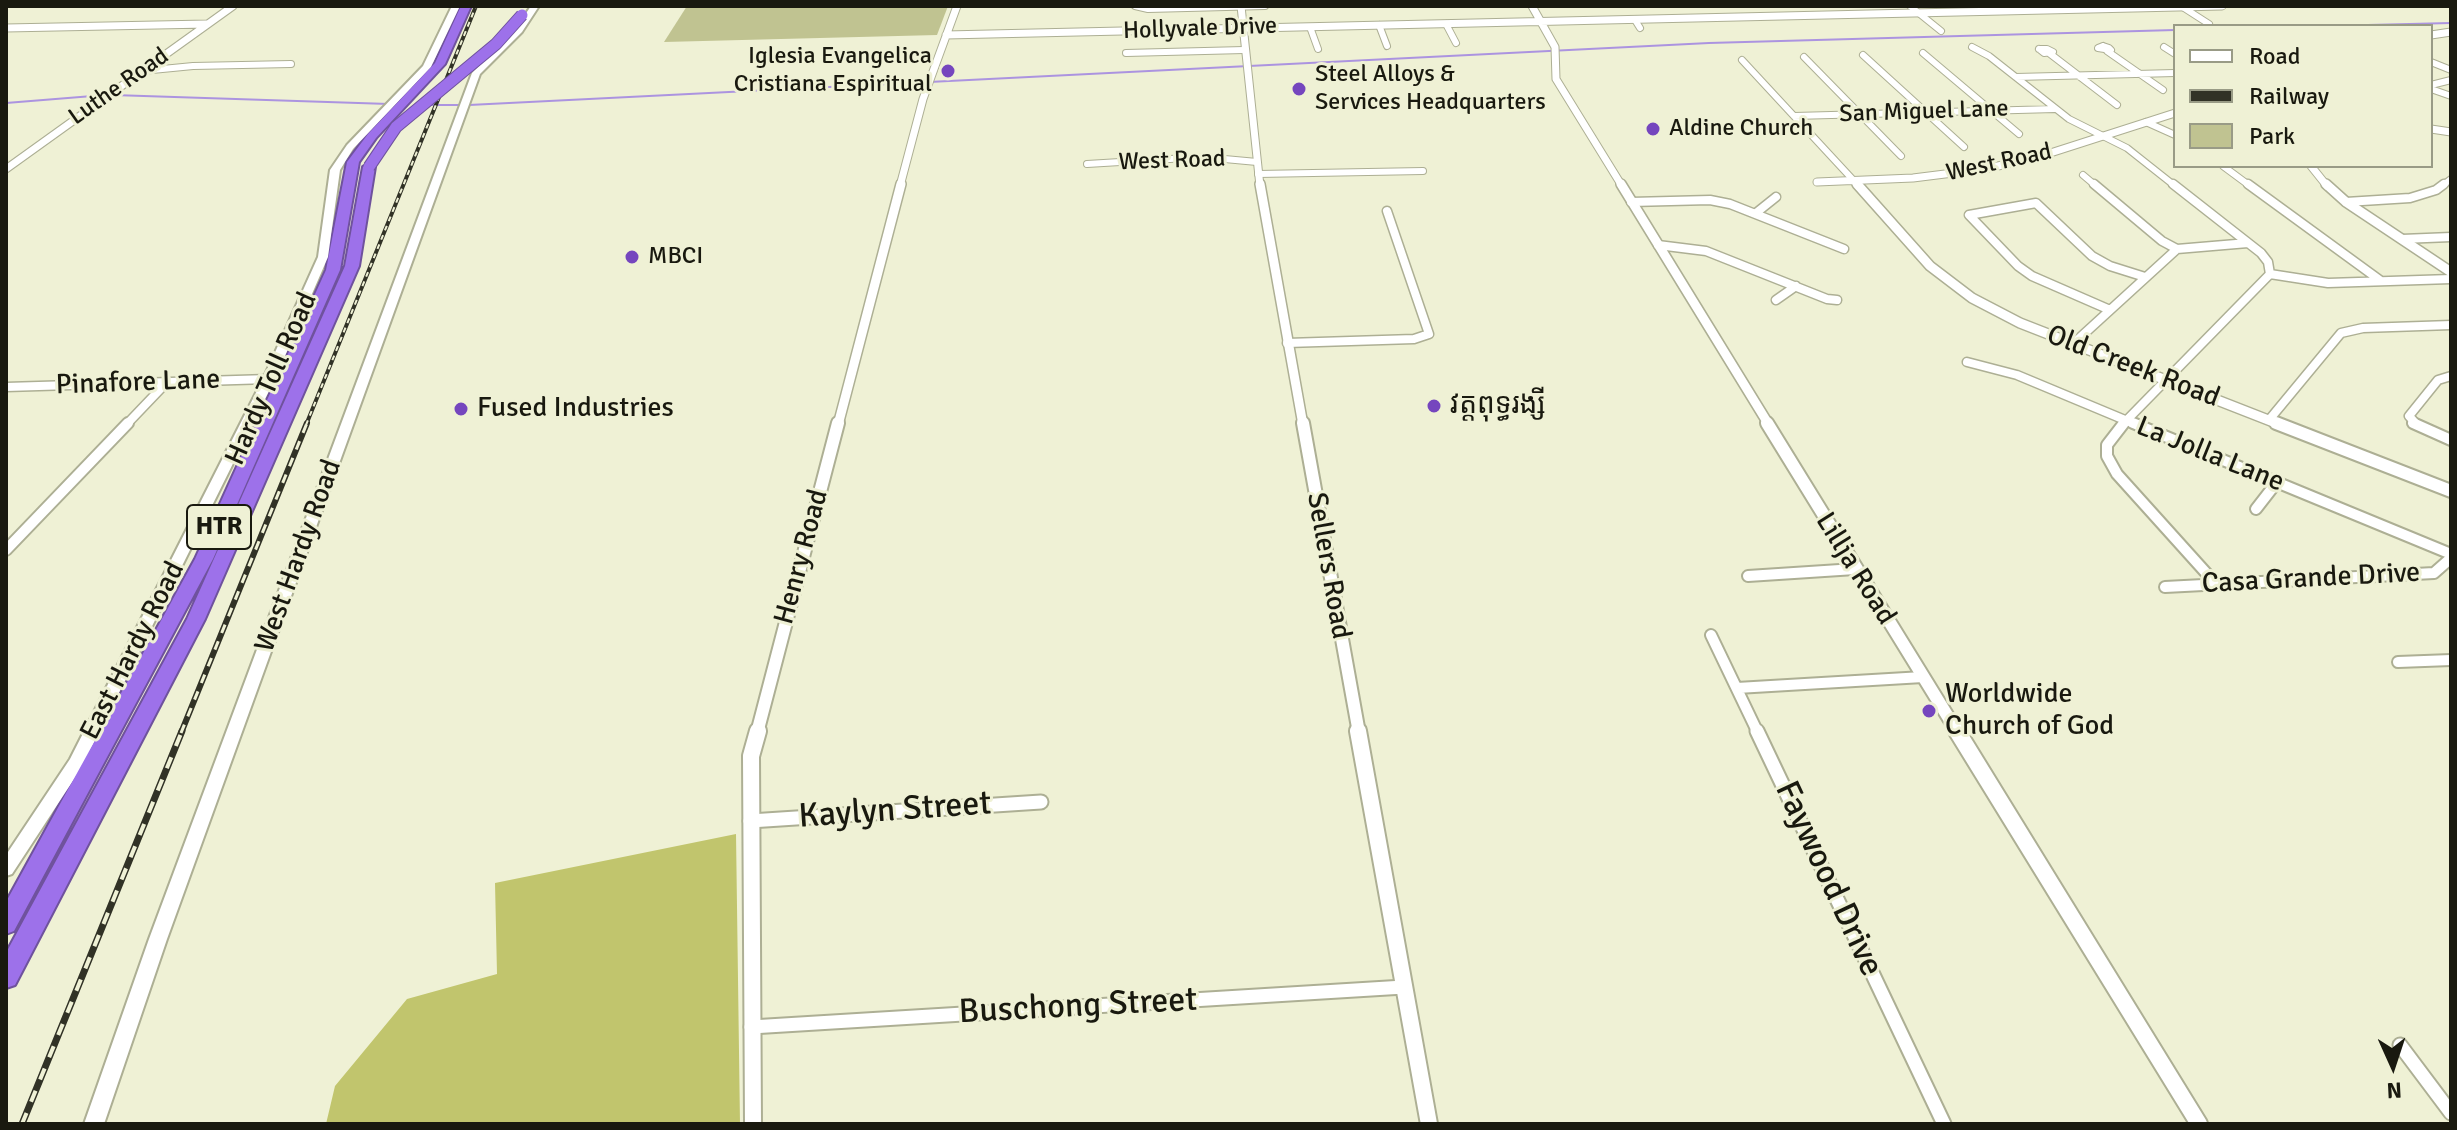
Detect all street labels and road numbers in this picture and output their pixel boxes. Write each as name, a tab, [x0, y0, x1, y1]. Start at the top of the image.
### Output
street label: Hollyvale Drive	[1122, 12, 1278, 46]
street label: Luthe Road	[64, 42, 174, 132]
street label: San Miguel Lane	[1839, 95, 2009, 129]
street label: West Road	[1944, 138, 2054, 188]
street label: West Road	[1118, 145, 1226, 177]
street label: Hardy Toll Road	[219, 287, 325, 471]
street label: Old Creek Road	[2042, 319, 2224, 415]
street label: Pinafore Lane	[55, 363, 221, 403]
street label: La Jolla Lane	[2131, 410, 2289, 500]
street label: West Hardy Road	[249, 455, 349, 657]
street label: Henry Road	[768, 486, 836, 628]
street label: Sellers Road	[1299, 490, 1357, 642]
road number: HTR	[187, 505, 251, 549]
street label: Lillja Road	[1807, 507, 1903, 631]
street label: East Hardy Road	[74, 556, 192, 746]
street label: Casa Grande Drive	[2201, 556, 2421, 602]
street label: Faywood Drive	[1765, 775, 1891, 983]
street label: Kaylyn Street	[797, 784, 993, 838]
street label: Buschong Street	[958, 980, 1198, 1034]

